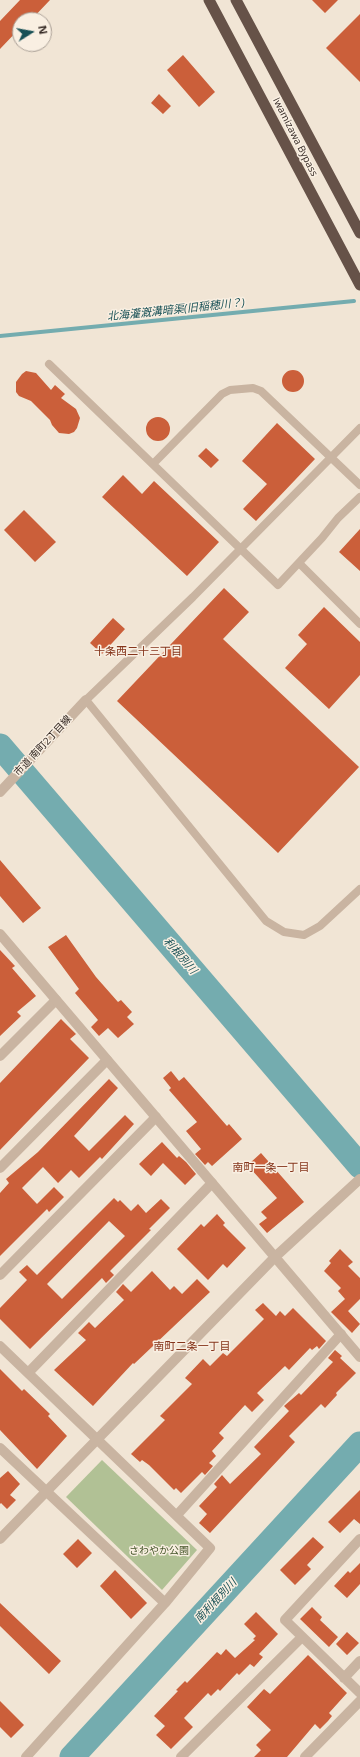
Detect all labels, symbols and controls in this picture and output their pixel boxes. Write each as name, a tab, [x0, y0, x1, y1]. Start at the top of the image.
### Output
north arrow	[12, 12, 52, 52]
text: N	[35, 24, 52, 36]
street label: Iwamizawa Bypass	[270, 96, 320, 178]
water label: 北海灌漑溝暗渠(旧稲穂川？)	[107, 296, 245, 324]
district label: 十条西二十三丁目	[94, 645, 182, 659]
street label: 市道 南町2丁目線	[12, 713, 74, 779]
water label: 利根別川	[161, 935, 199, 977]
district label: 南町一条一丁目	[233, 1161, 309, 1175]
district label: 南町二条一丁目	[154, 1340, 230, 1354]
park label: さわやか公園	[129, 1545, 189, 1557]
water label: 南利根別川	[192, 1576, 240, 1626]

